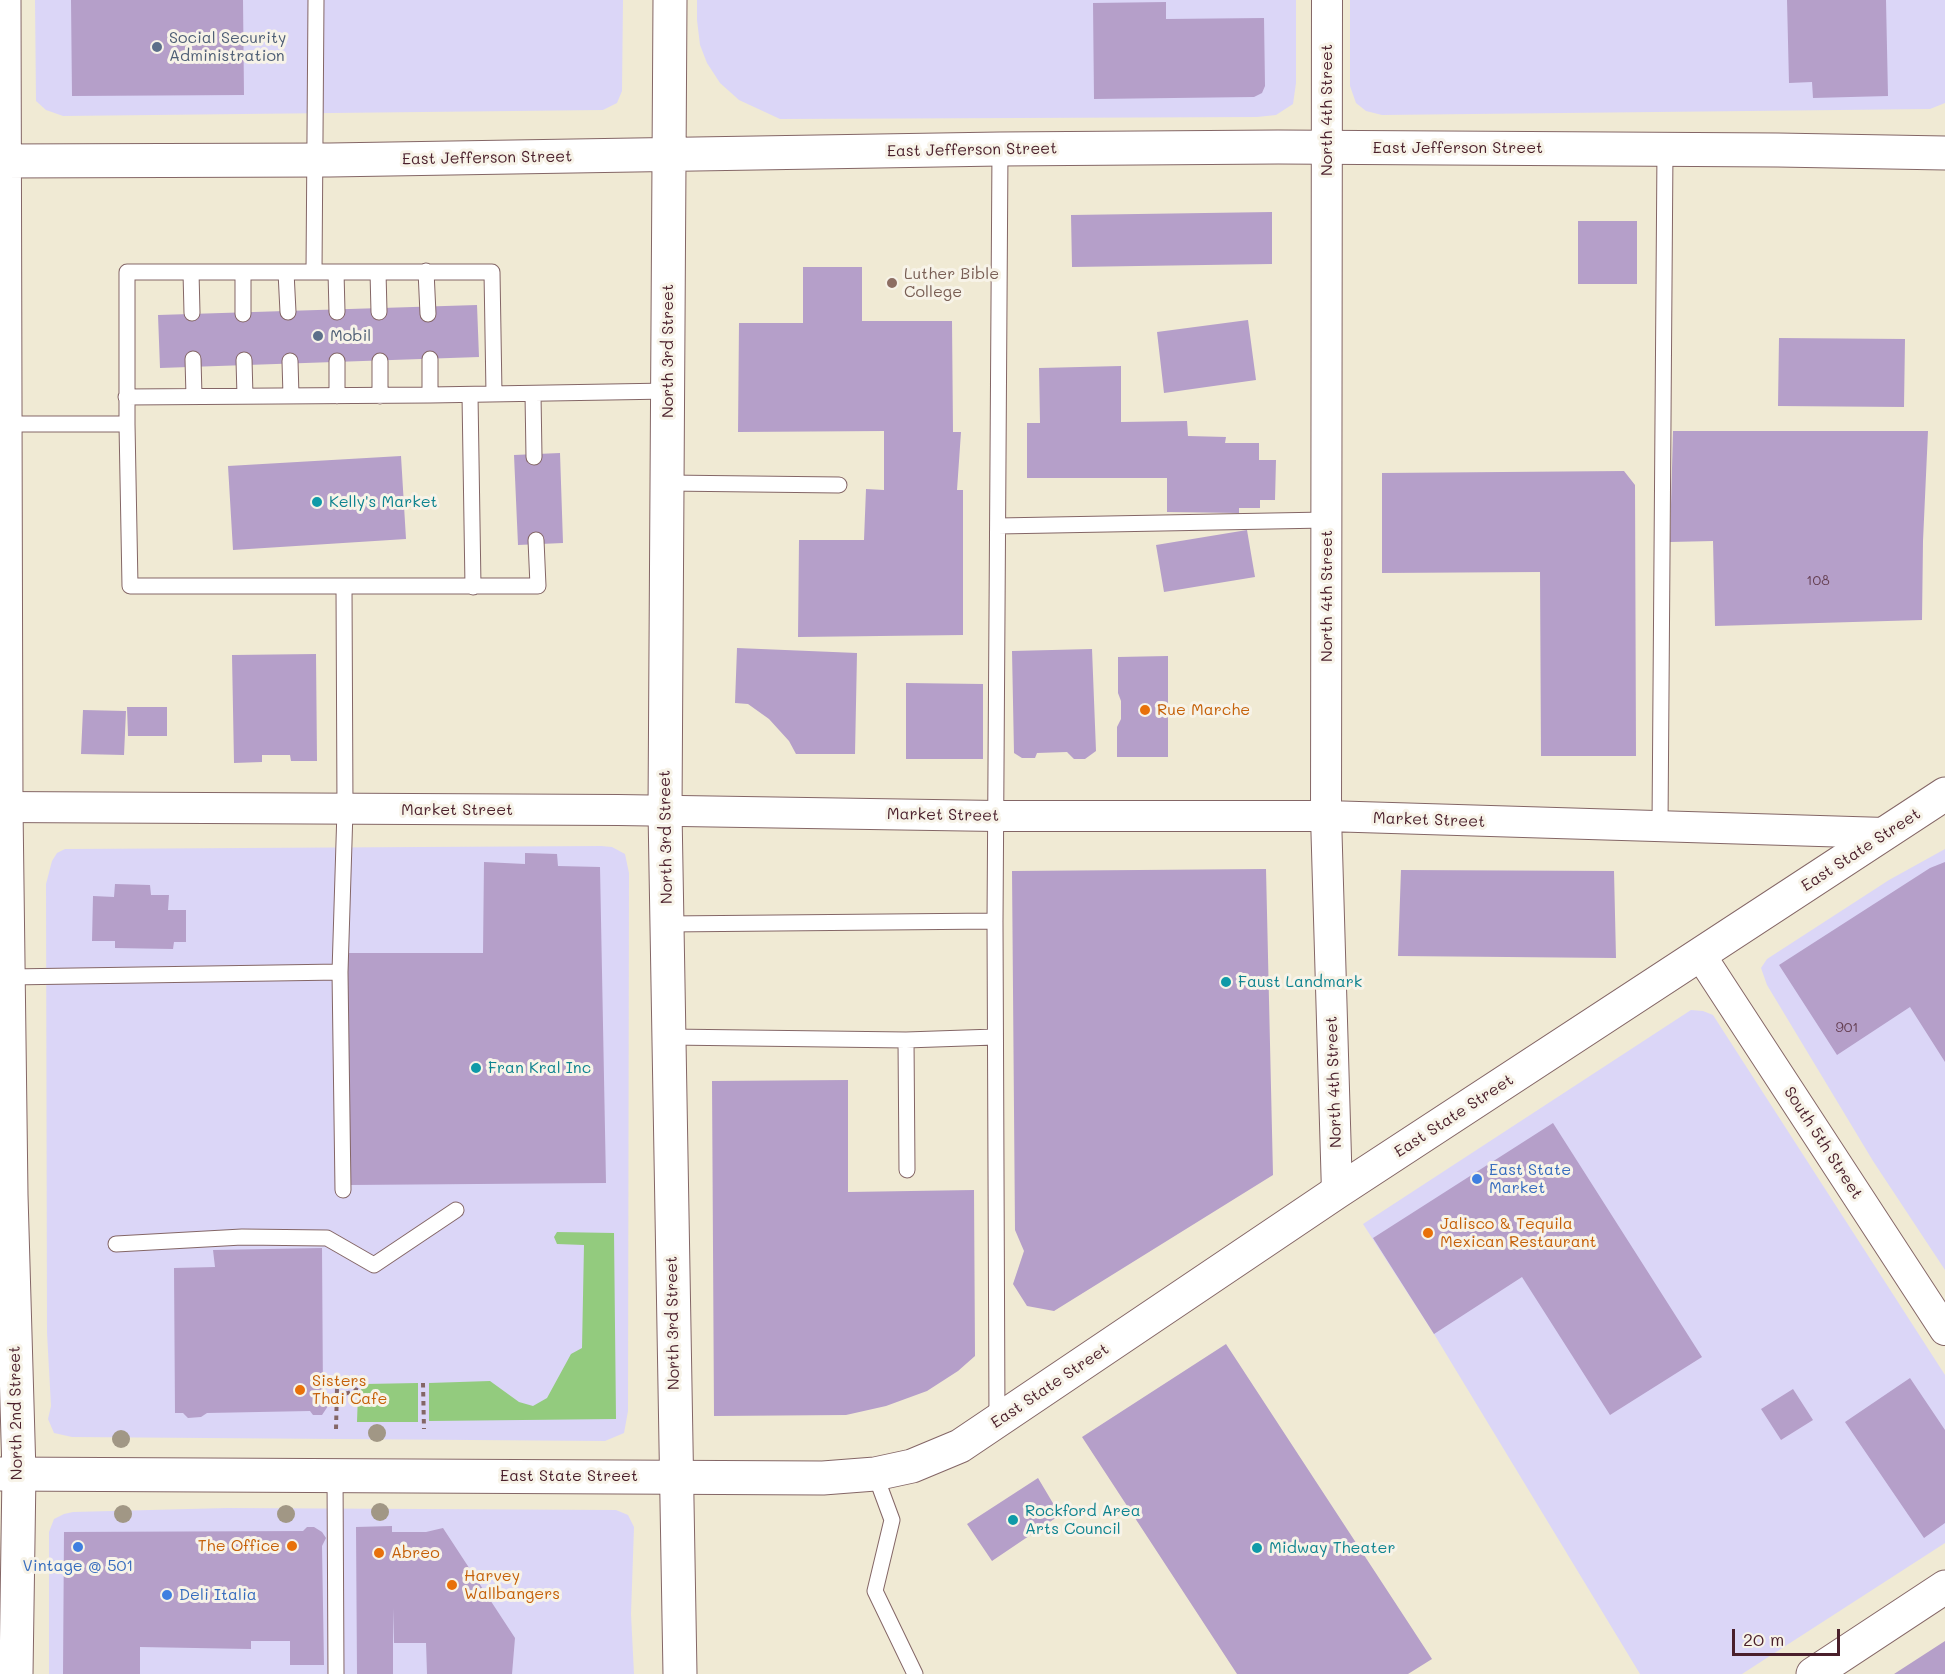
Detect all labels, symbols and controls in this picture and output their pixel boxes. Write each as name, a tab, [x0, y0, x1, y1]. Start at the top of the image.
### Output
place label: Social Security Administration	[169, 28, 286, 66]
marker: Social Security Administration	[150, 40, 164, 54]
street label: North 4th Street	[1317, 44, 1337, 176]
street label: East Jefferson Street	[1373, 138, 1543, 158]
street label: East Jefferson Street	[887, 139, 1057, 161]
street label: East Jefferson Street	[402, 147, 572, 169]
place label: Luther Bible College	[904, 264, 999, 302]
marker: Luther Bible College	[885, 276, 899, 290]
street label: North 3rd Street	[658, 284, 678, 418]
place label: Mobil	[330, 326, 371, 346]
marker: Mobil	[311, 329, 325, 343]
place label: Kelly's Market	[329, 492, 438, 512]
marker: Kelly's Market	[310, 495, 324, 509]
street label: North 4th Street	[1317, 530, 1337, 662]
house number: 108	[1806, 573, 1830, 589]
place label: Rue Marche	[1157, 700, 1250, 720]
marker: Rue Marche	[1138, 703, 1152, 717]
street label: North 3rd Street	[655, 770, 677, 904]
street label: Market Street	[401, 800, 513, 820]
street label: Market Street	[887, 804, 999, 826]
street label: East State Street	[1798, 804, 1924, 896]
street label: Market Street	[1373, 808, 1485, 832]
place label: Faust Landmark	[1238, 972, 1362, 992]
marker: Faust Landmark	[1219, 975, 1233, 989]
street label: North 4th Street	[1322, 1016, 1346, 1148]
house number: 901	[1835, 1020, 1859, 1036]
place label: Fran Kral Inc	[488, 1058, 591, 1078]
marker: Fran Kral Inc	[469, 1061, 483, 1075]
street label: East State Street	[1391, 1070, 1517, 1162]
street label: South 5th Street	[1780, 1083, 1866, 1203]
place label: East State Market	[1489, 1160, 1571, 1198]
marker: East State Market	[1470, 1172, 1484, 1186]
place label: Jalisco & Tequila Mexican Restaurant	[1440, 1214, 1597, 1252]
marker: Jalisco & Tequila Mexican Restaurant	[1421, 1226, 1435, 1240]
street label: North 3rd Street	[662, 1256, 684, 1390]
street label: East State Street	[987, 1339, 1113, 1433]
street label: North 2nd Street	[5, 1346, 27, 1480]
place label: Sisters Thai Cafe	[312, 1371, 387, 1409]
marker: Sisters Thai Cafe	[293, 1383, 307, 1397]
street label: East State Street	[500, 1466, 638, 1486]
place label: Rockford Area Arts Council	[1025, 1501, 1141, 1539]
marker: Rockford Area Arts Council	[1006, 1513, 1020, 1527]
place label: The Office	[198, 1536, 280, 1556]
place label: Midway Theater	[1269, 1538, 1395, 1558]
marker: The Office	[285, 1539, 299, 1553]
marker: Vintage @ 501	[71, 1540, 85, 1554]
marker: Midway Theater	[1250, 1541, 1264, 1555]
place label: Abreo	[391, 1543, 440, 1563]
marker: Abreo	[372, 1546, 386, 1560]
place label: Vintage @ 501	[22, 1556, 134, 1576]
place label: Harvey Wallbangers	[464, 1566, 560, 1604]
marker: Harvey Wallbangers	[445, 1578, 459, 1592]
place label: Deli Italia	[179, 1585, 257, 1605]
marker: Deli Italia	[160, 1588, 174, 1602]
scale bar	[1735, 1617, 1843, 1655]
text: 20 m	[1743, 1627, 1784, 1651]

